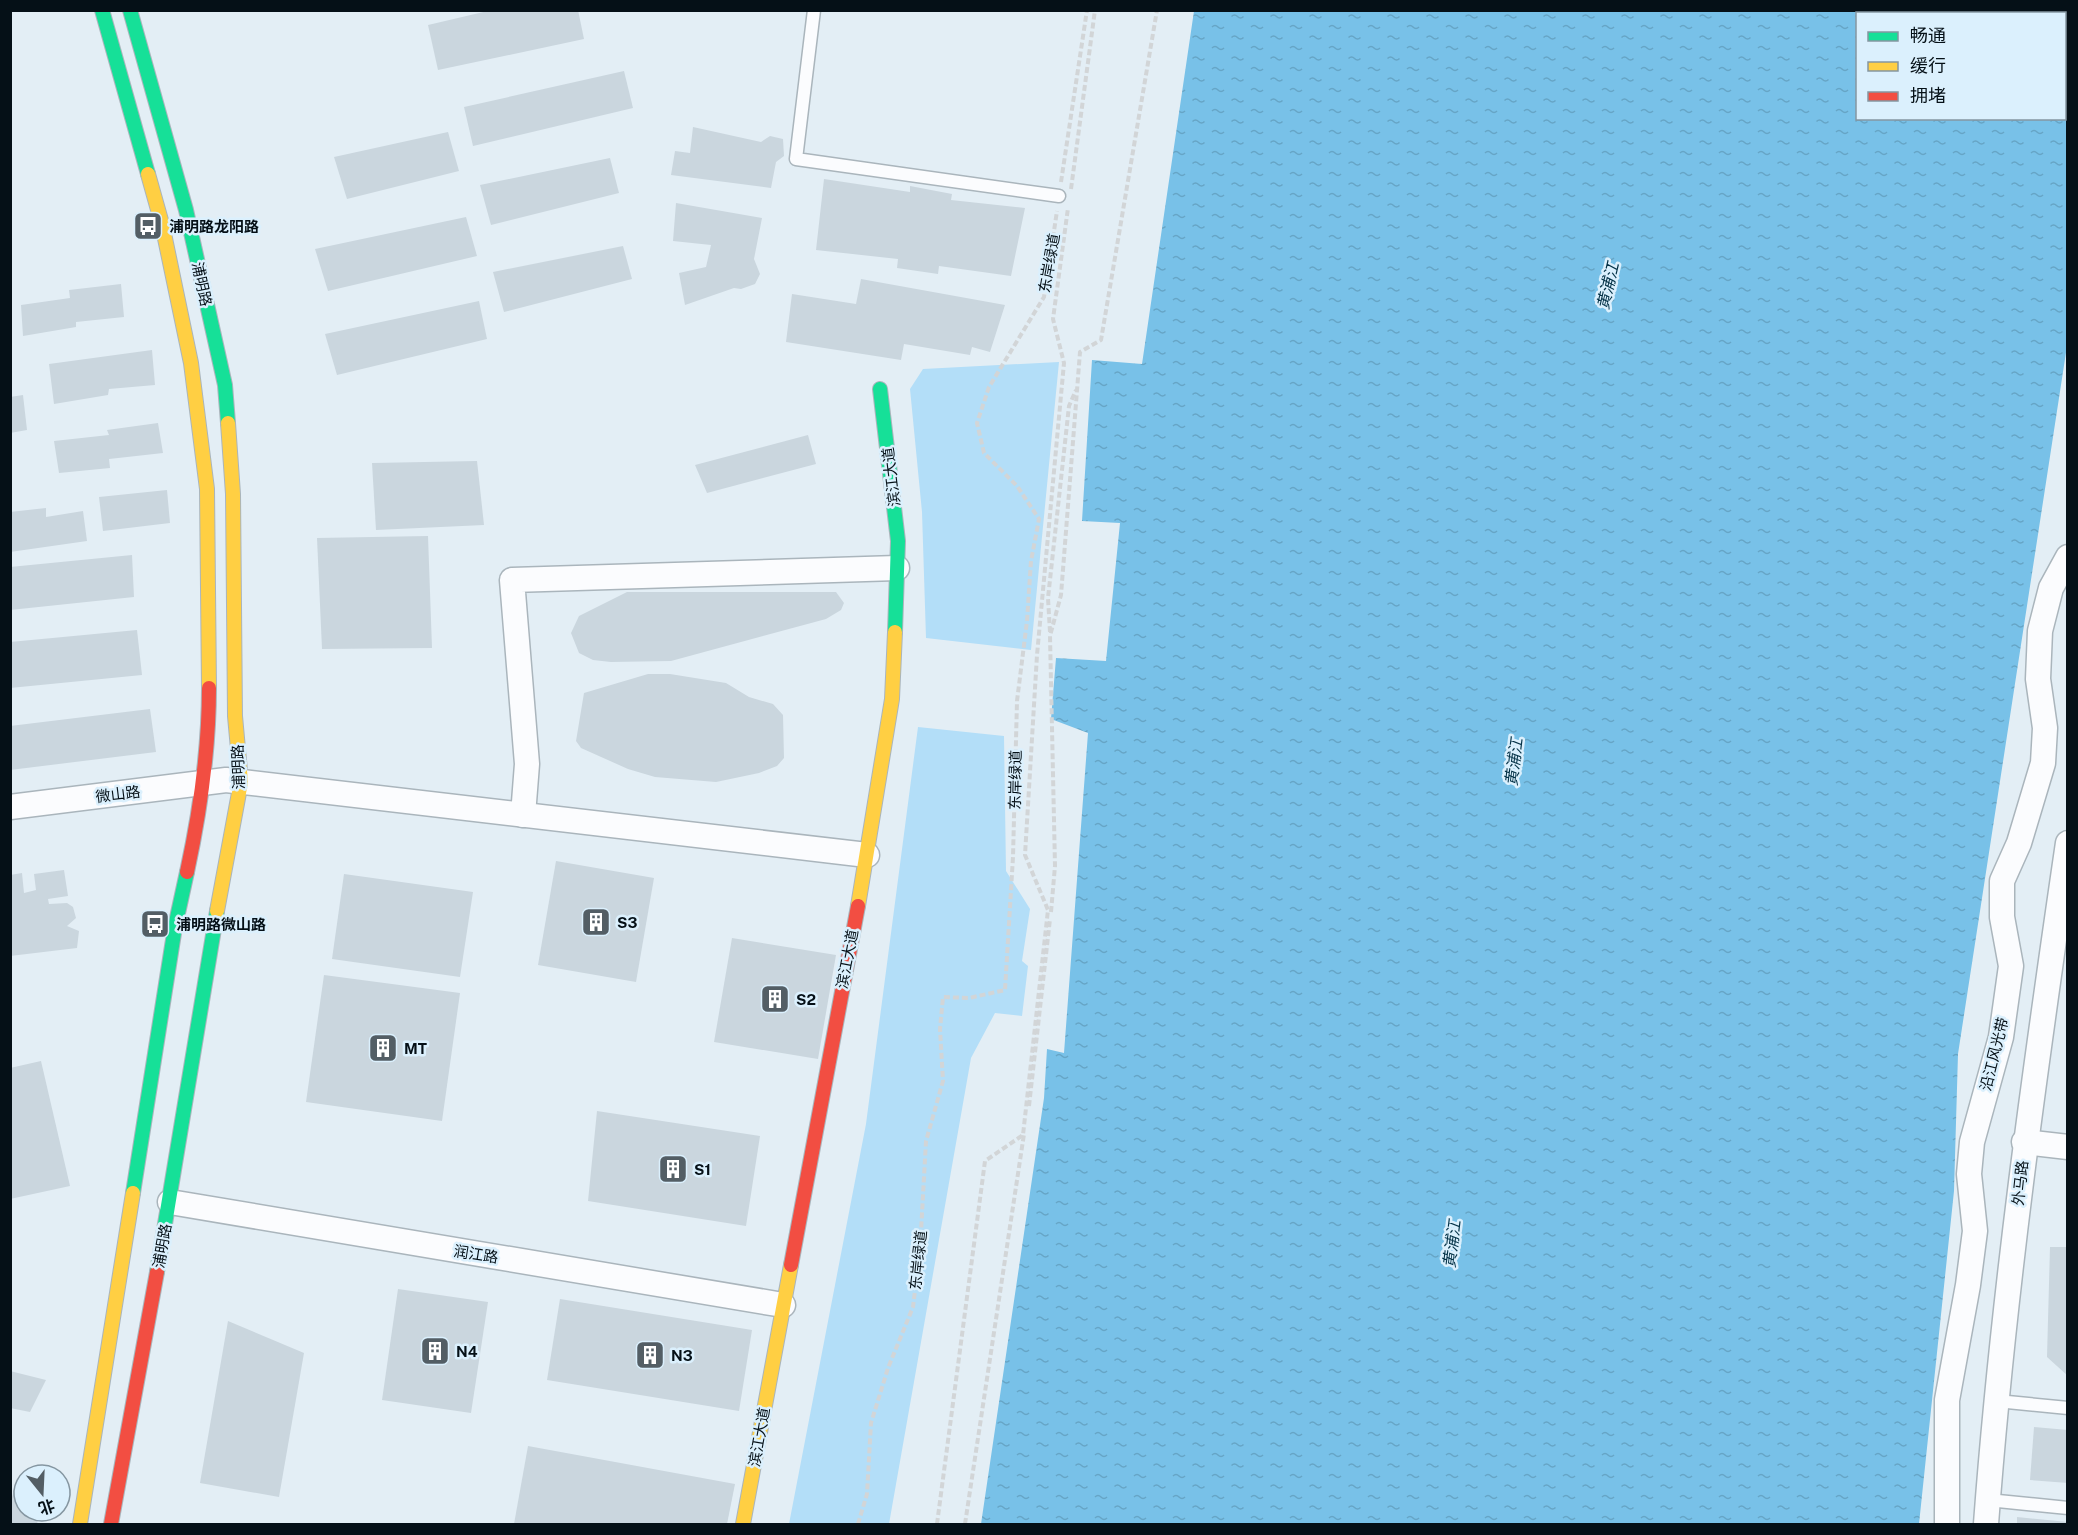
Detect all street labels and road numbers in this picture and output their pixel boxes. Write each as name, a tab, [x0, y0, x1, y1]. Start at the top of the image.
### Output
street label: 东岸绿道	[1035, 232, 1063, 294]
street label: 浦明路	[189, 260, 215, 308]
street label: 滨江大道	[879, 446, 903, 508]
street label: 浦明路	[229, 744, 247, 790]
street label: 东岸绿道	[1006, 750, 1024, 810]
street label: 微山路	[95, 783, 141, 805]
street label: 滨江大道	[833, 928, 861, 990]
street label: 沿江风光带	[1977, 1016, 2011, 1092]
street label: 外马路	[2009, 1160, 2031, 1206]
street label: 浦明路	[150, 1222, 174, 1270]
street label: 东岸绿道	[906, 1229, 930, 1291]
street label: 润江路	[452, 1242, 500, 1266]
street label: 滨江大道	[745, 1406, 773, 1468]

